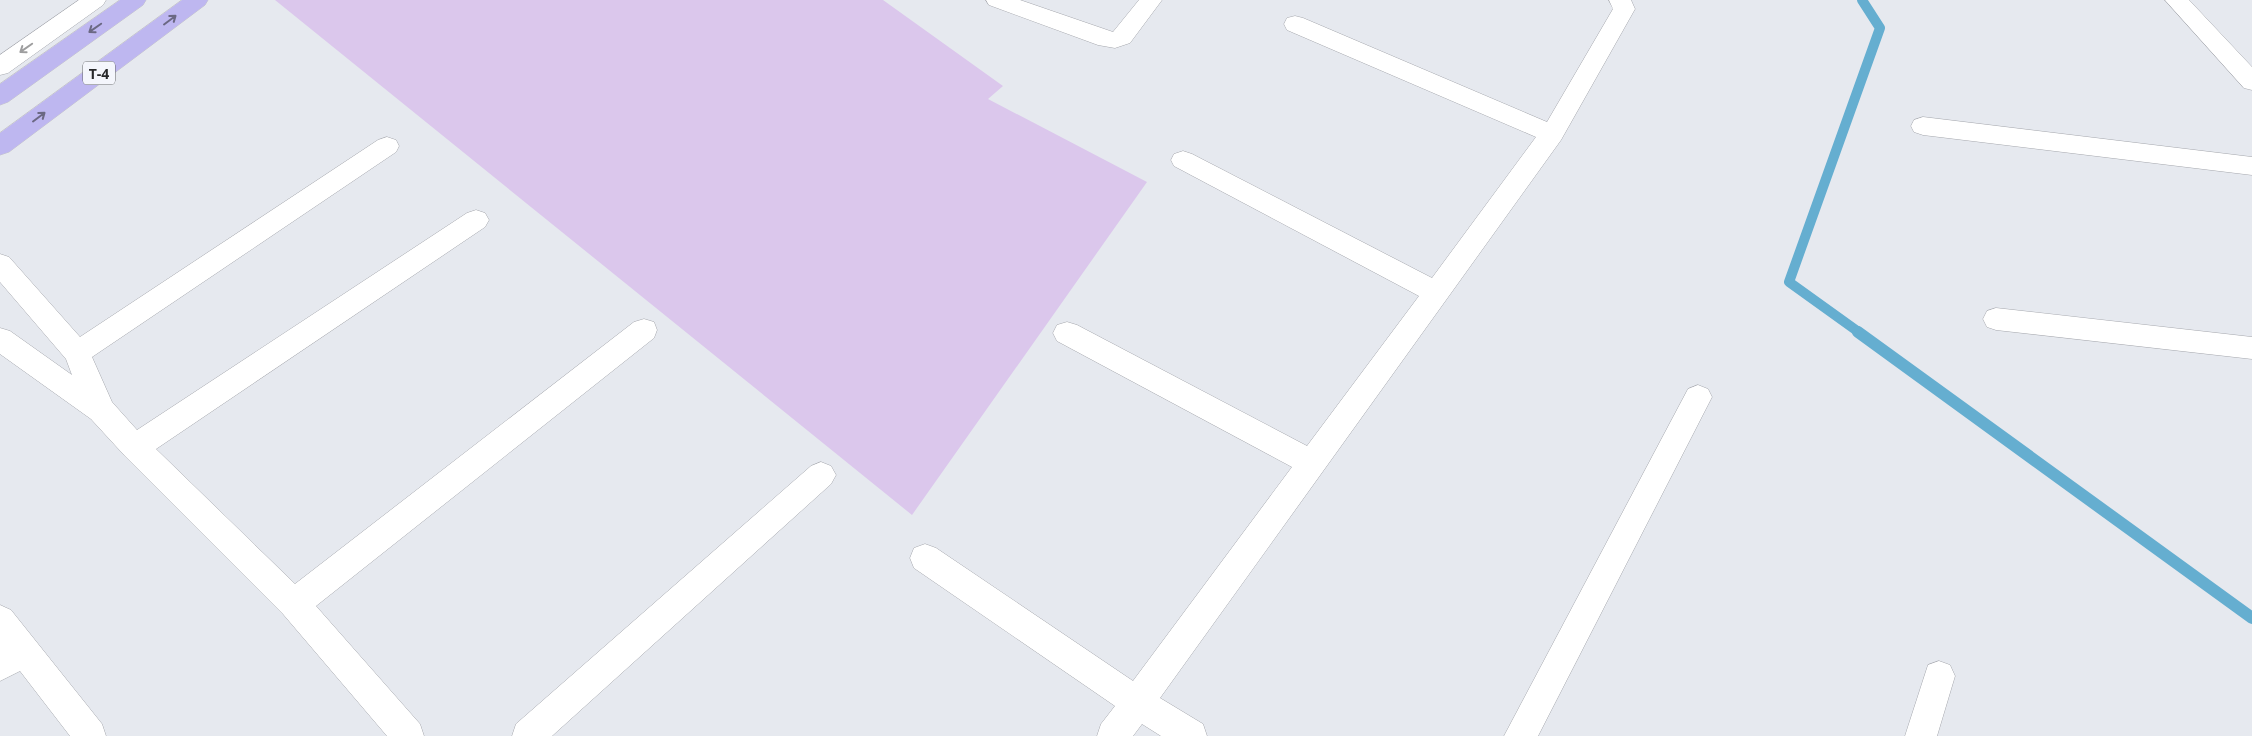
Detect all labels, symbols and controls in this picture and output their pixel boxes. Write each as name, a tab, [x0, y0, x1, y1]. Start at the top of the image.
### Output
one-way arrow	[163, 15, 176, 26]
one-way arrow	[88, 23, 102, 33]
one-way arrow	[19, 43, 33, 53]
road number: T-4	[83, 62, 115, 84]
one-way arrow	[32, 112, 46, 122]

